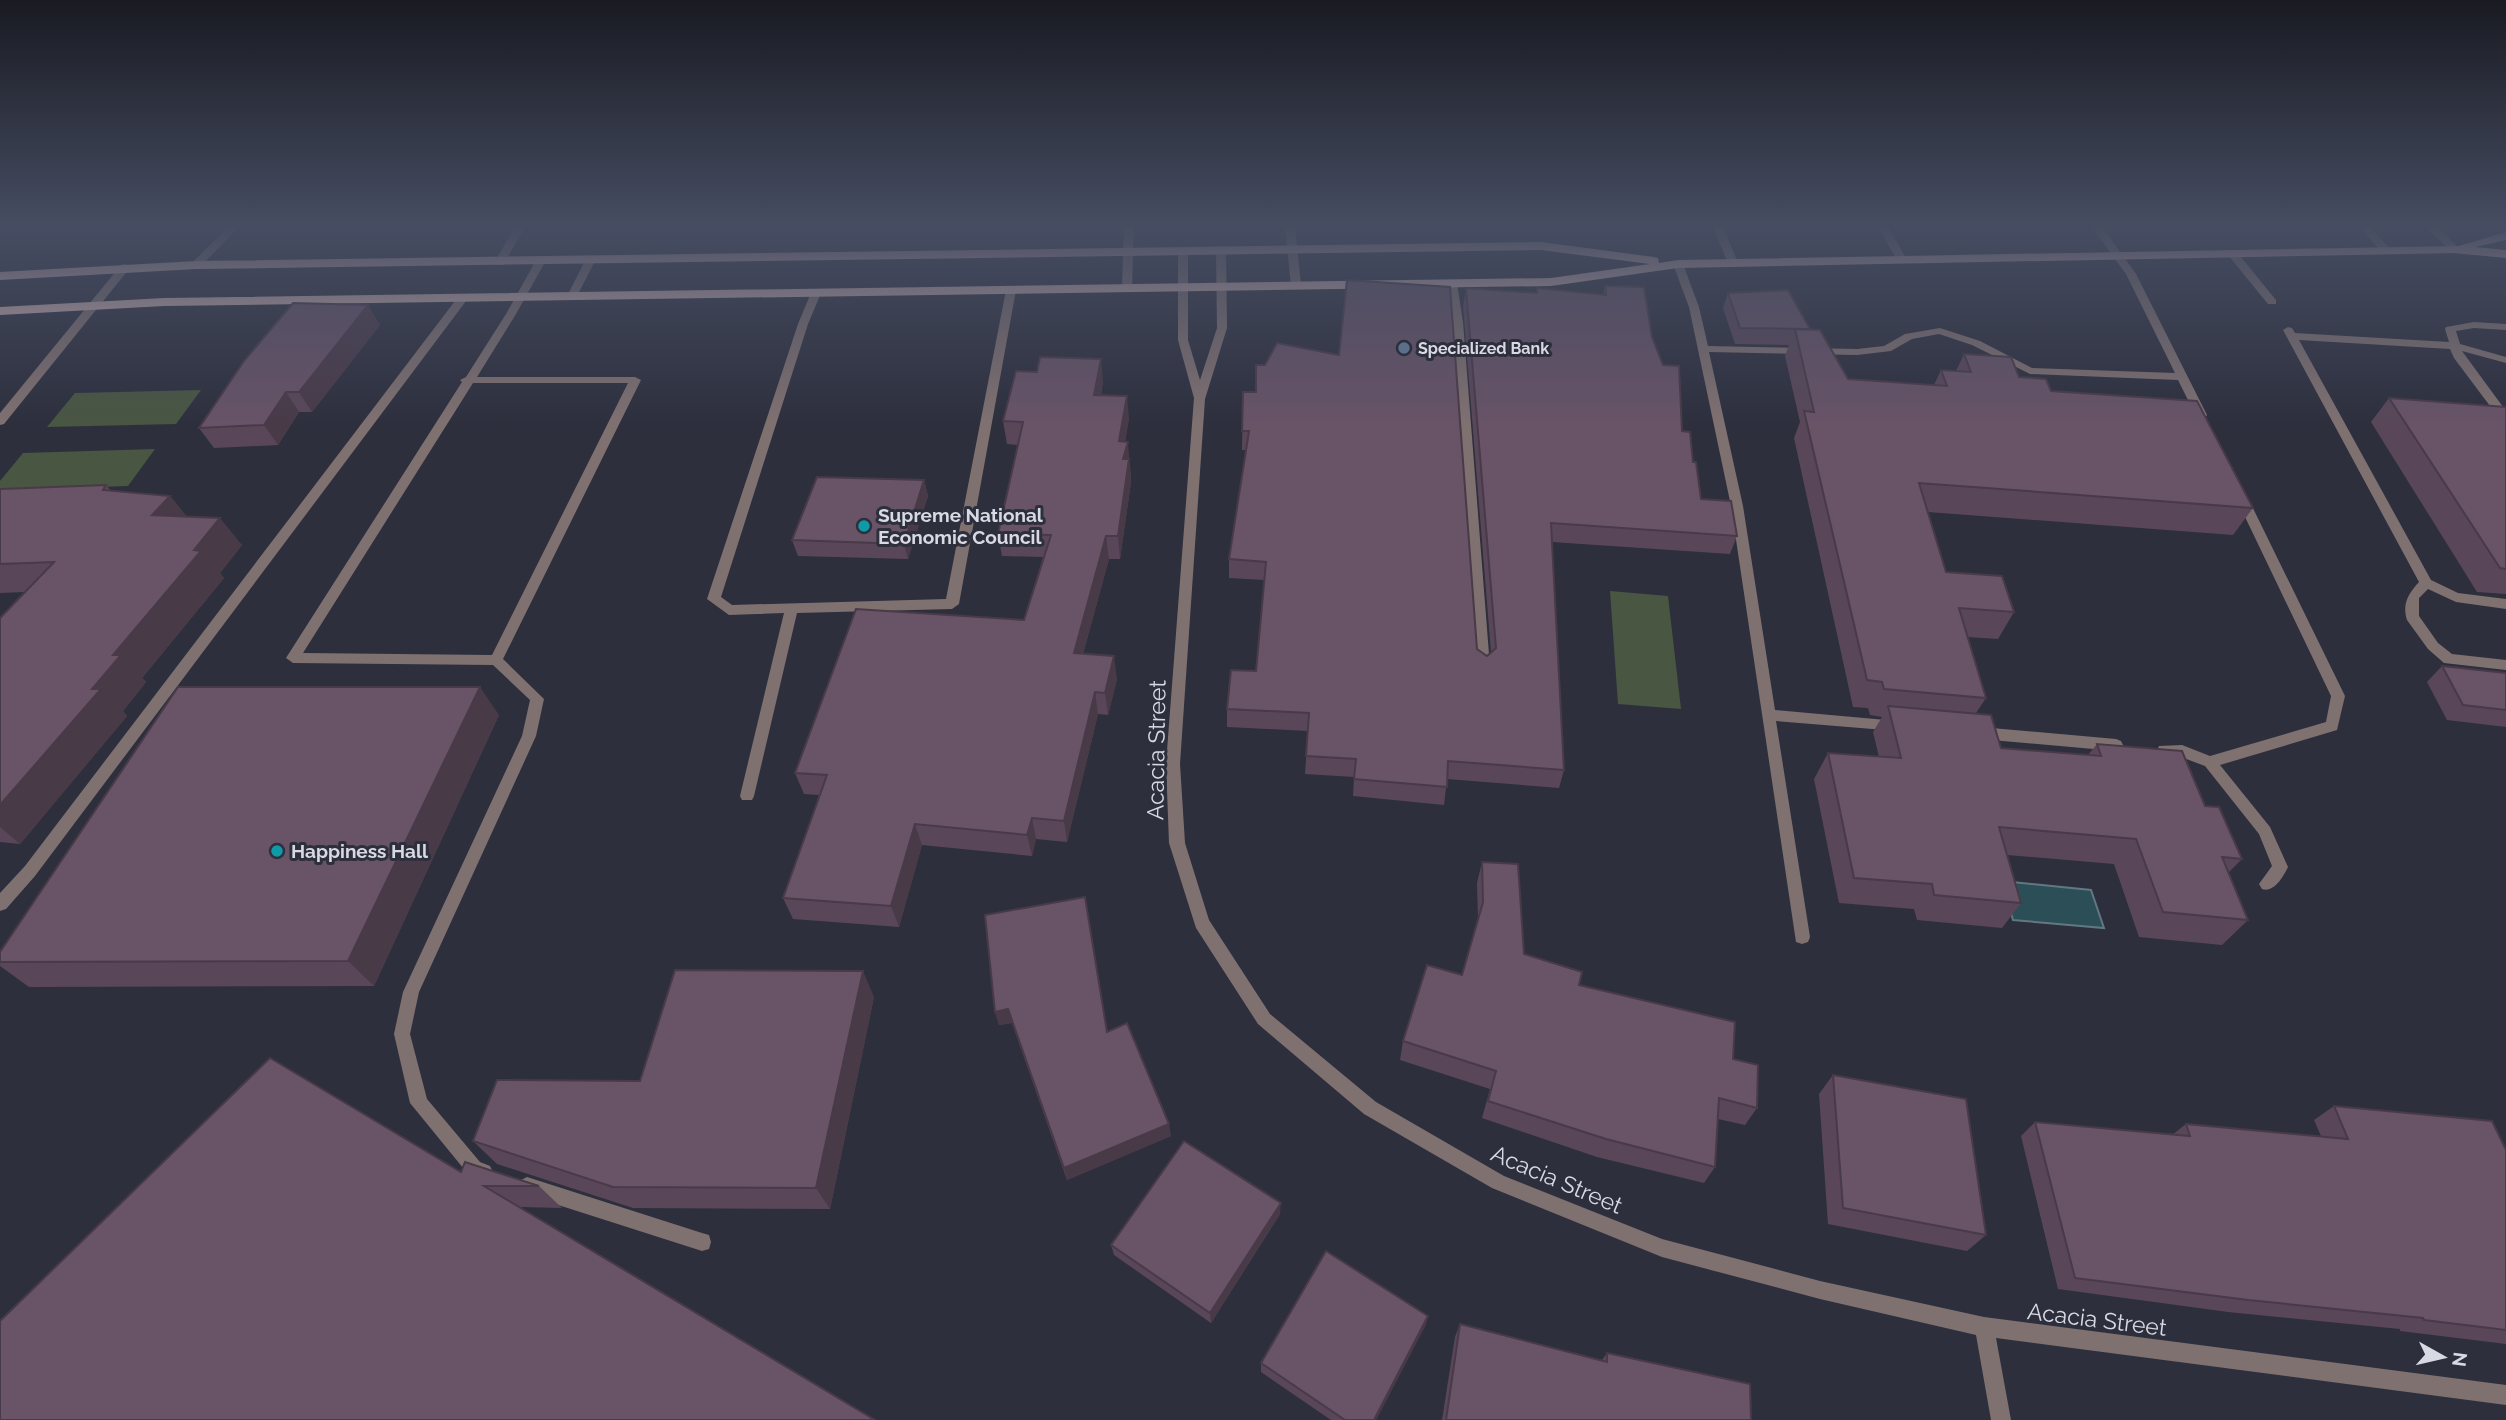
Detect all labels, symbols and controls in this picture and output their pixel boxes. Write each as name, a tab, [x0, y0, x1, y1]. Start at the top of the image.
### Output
place label: Specialized Bank	[1418, 339, 1549, 358]
marker: Specialized Bank	[1396, 340, 1412, 356]
place label: Supreme National Economic Council	[878, 504, 1044, 548]
marker: Supreme National Economic Council	[856, 518, 872, 534]
street label: Acacia Street	[1141, 679, 1171, 820]
place label: Happiness Hall	[291, 840, 429, 862]
marker: Happiness Hall	[269, 843, 285, 859]
street label: Acacia Street	[1487, 1139, 1627, 1219]
street label: Acacia Street	[2026, 1297, 2168, 1341]
north arrow	[2408, 1322, 2478, 1392]
text: N	[2448, 1351, 2472, 1368]

